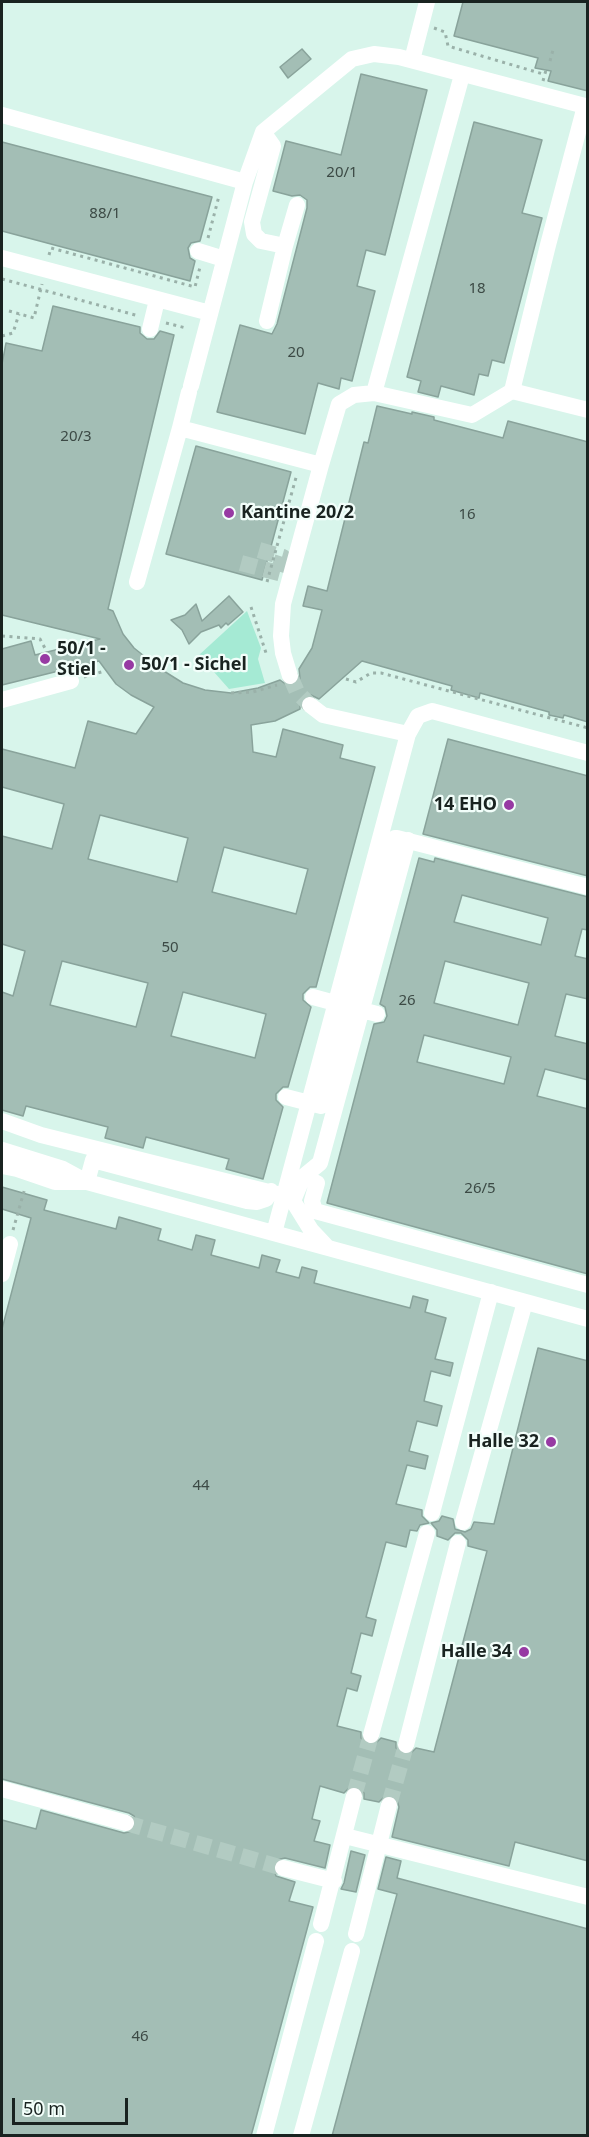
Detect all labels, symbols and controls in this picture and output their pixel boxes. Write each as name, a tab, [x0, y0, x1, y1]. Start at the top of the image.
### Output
house number: 20/1	[326, 164, 358, 182]
house number: 88/1	[89, 205, 121, 223]
house number: 18	[468, 280, 486, 298]
house number: 20	[287, 344, 305, 362]
house number: 20/3	[60, 428, 92, 446]
place label: Kantine 20/2	[241, 502, 354, 524]
marker: Kantine 20/2	[222, 506, 236, 520]
house number: 16	[458, 506, 476, 524]
place label: 50/1 - Stiel	[57, 638, 106, 680]
marker: 50/1 - Stiel	[38, 652, 52, 666]
place label: 50/1 - Sichel	[141, 654, 247, 676]
marker: 50/1 - Sichel	[122, 658, 136, 672]
place label: 14 EHO	[434, 794, 497, 816]
marker: 14 EHO	[502, 798, 516, 812]
house number: 50	[161, 939, 179, 957]
house number: 26	[398, 992, 416, 1010]
house number: 26/5	[464, 1180, 496, 1198]
place label: Halle 32	[468, 1431, 539, 1453]
marker: Halle 32	[544, 1435, 558, 1449]
house number: 44	[192, 1477, 210, 1495]
place label: Halle 34	[441, 1641, 512, 1663]
marker: Halle 34	[517, 1645, 531, 1659]
house number: 46	[131, 2028, 149, 2046]
scale bar	[15, 2086, 130, 2124]
text: 50 m	[23, 2096, 65, 2120]

